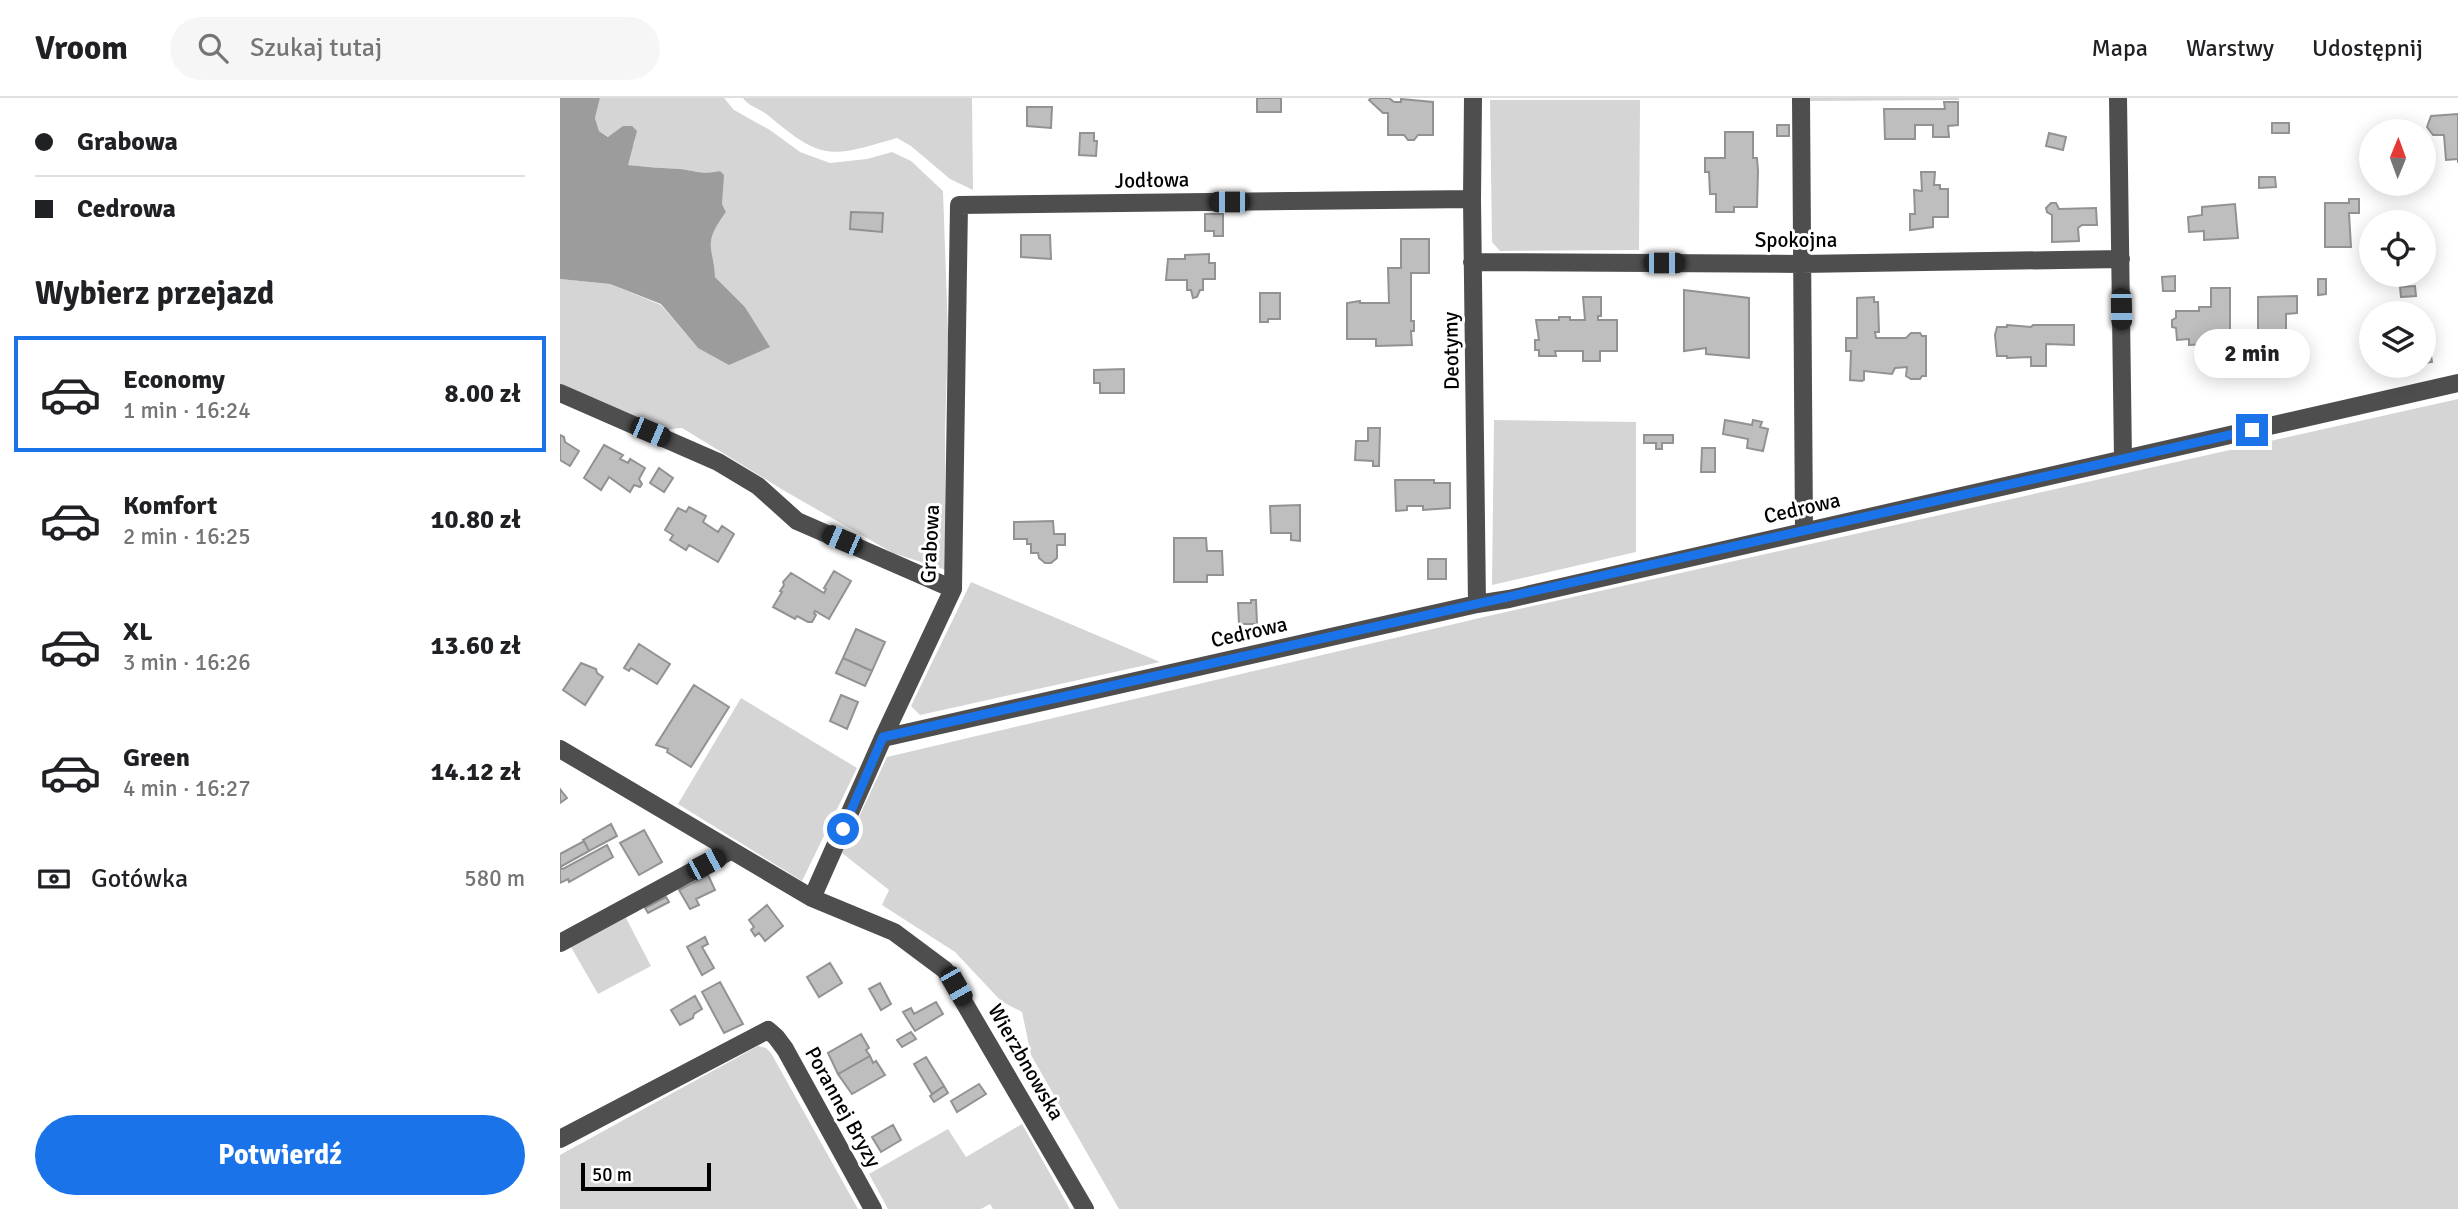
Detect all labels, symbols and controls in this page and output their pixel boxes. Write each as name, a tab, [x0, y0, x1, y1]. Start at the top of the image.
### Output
search box	[170, 17, 660, 80]
text: Vroom	[35, 28, 128, 69]
icon: search	[194, 29, 232, 67]
text: Szukaj tutaj	[250, 32, 382, 64]
text: Mapa	[2091, 33, 2148, 63]
text: Warstwy	[2186, 33, 2274, 63]
text: Udostępnij	[2312, 33, 2423, 63]
north arrow	[2359, 119, 2436, 196]
map controls	[2359, 119, 2436, 378]
text: Grabowa	[77, 126, 178, 158]
street label: Jodłowa	[1114, 166, 1190, 194]
car	[1209, 192, 1251, 213]
text: Cedrowa	[77, 193, 176, 225]
button: locate	[2359, 210, 2436, 287]
street label: Spokojna	[1755, 227, 1837, 253]
car	[1644, 253, 1686, 274]
text: Wybierz przejazd	[35, 274, 274, 313]
car	[2111, 288, 2132, 330]
button: layers	[2359, 301, 2436, 378]
street label: Deotymy	[1437, 311, 1465, 390]
callout: 2 min	[2194, 328, 2310, 378]
text: 2 min	[2224, 339, 2280, 368]
icon: car	[39, 363, 102, 426]
text: Economy	[123, 364, 225, 396]
text: 8.00 zł	[445, 378, 521, 410]
text: 1 min · 16:24	[123, 396, 251, 425]
car	[627, 414, 674, 450]
route end	[2236, 414, 2268, 446]
street label: Cedrowa	[1761, 487, 1843, 529]
icon: car	[39, 489, 102, 552]
text: Komfort	[123, 490, 217, 522]
text: 10.80 zł	[430, 504, 521, 536]
street label: Grabowa	[915, 504, 945, 584]
text: 2 min · 16:25	[123, 522, 251, 551]
car	[819, 522, 866, 558]
street label: Cedrowa	[1208, 611, 1290, 653]
icon: car	[39, 615, 102, 678]
text: XL	[123, 616, 153, 648]
text: 13.60 zł	[430, 630, 521, 662]
text: 3 min · 16:26	[123, 648, 251, 677]
icon: car	[39, 741, 102, 804]
text: Green	[123, 742, 190, 774]
text: 14.12 zł	[430, 756, 521, 788]
text: 4 min · 16:27	[123, 774, 251, 803]
route start	[827, 813, 859, 845]
car	[683, 845, 730, 883]
icon: cash	[35, 860, 73, 898]
text: Gotówka	[91, 863, 188, 895]
text: 580 m	[464, 864, 525, 893]
car	[937, 963, 976, 1009]
street label: Wierzbnowska	[982, 999, 1070, 1125]
street label: Porannej Bryzy	[799, 1042, 887, 1172]
button: Potwierdź	[35, 1115, 525, 1195]
scale bar	[581, 1160, 710, 1192]
text: 50 m	[592, 1163, 632, 1187]

